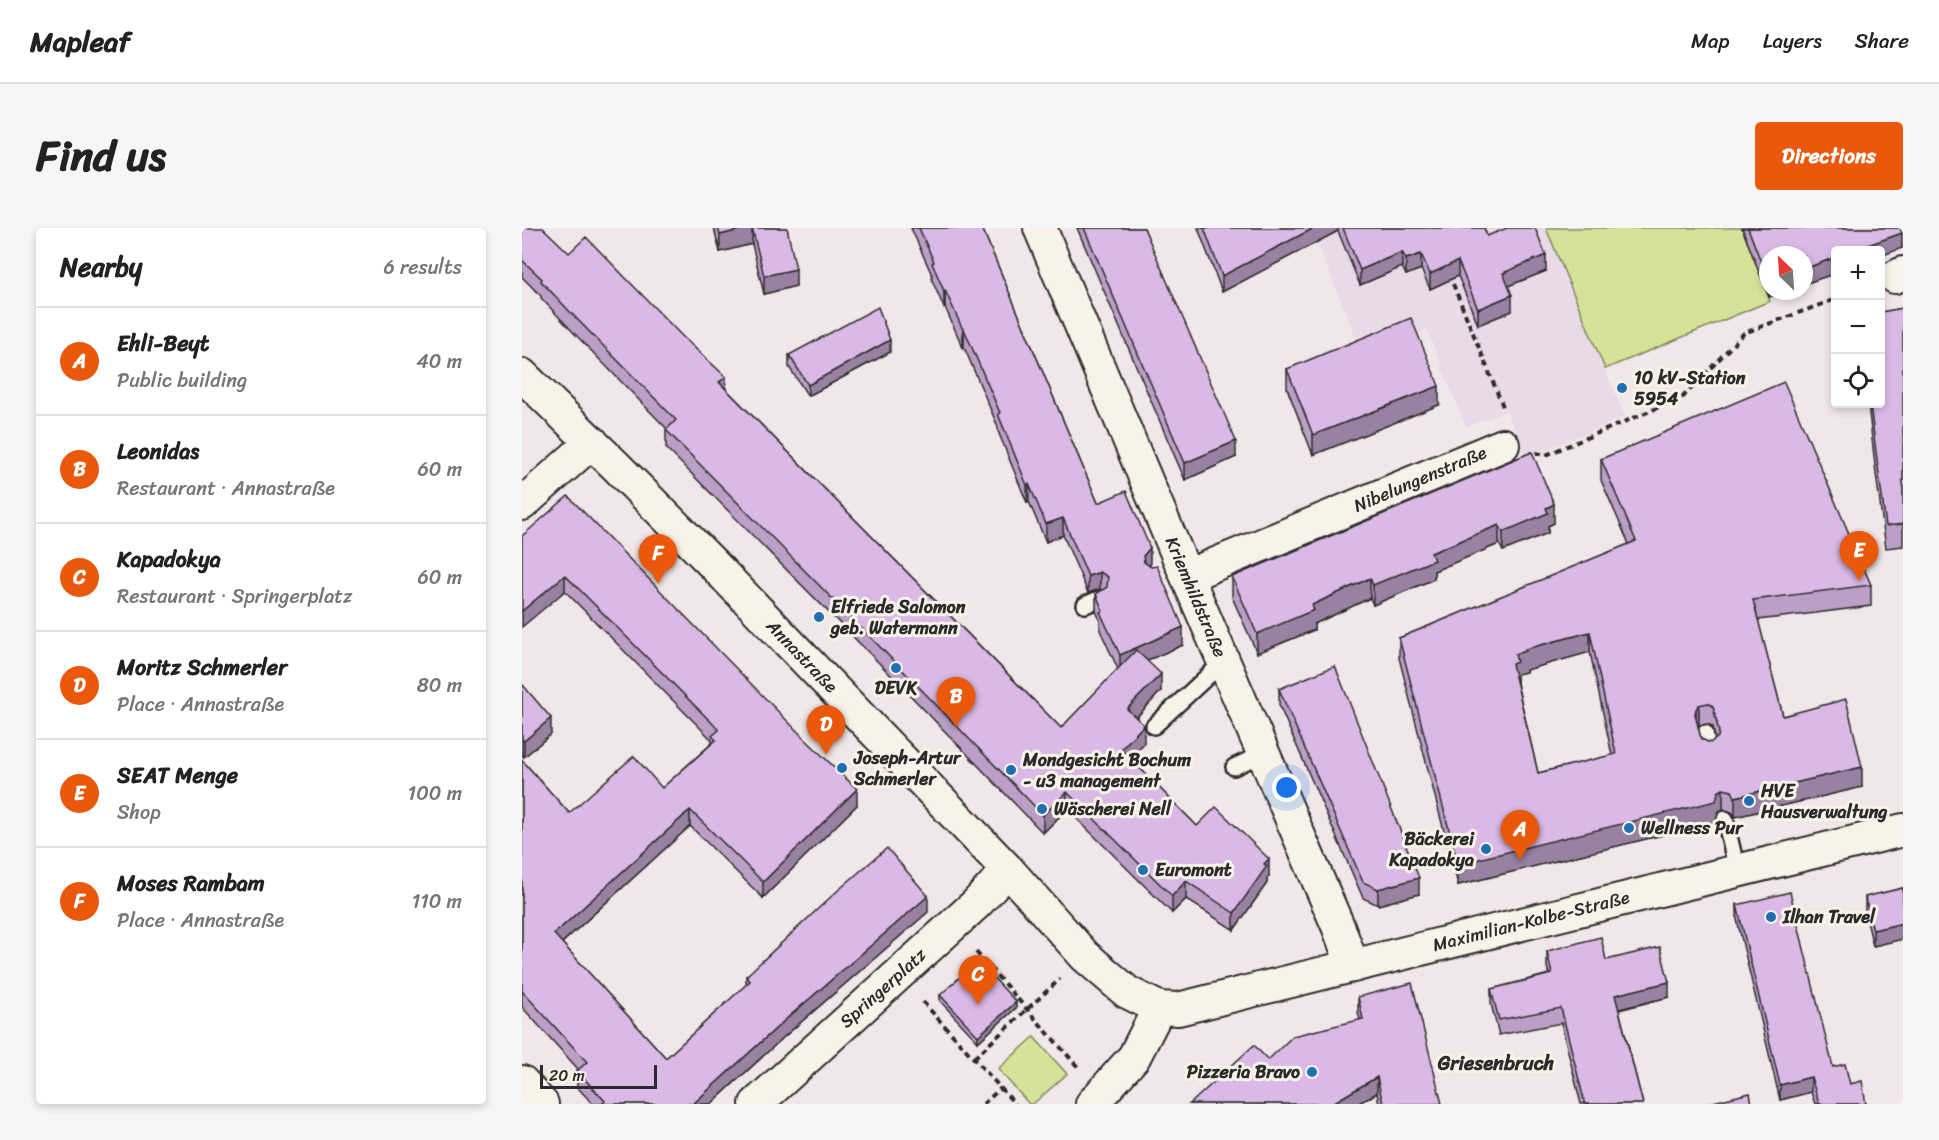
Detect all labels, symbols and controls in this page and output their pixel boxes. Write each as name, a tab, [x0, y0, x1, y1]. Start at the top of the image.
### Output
text: Mapleaf	[30, 17, 130, 66]
text: Map	[1691, 22, 1730, 60]
text: Layers	[1763, 22, 1822, 60]
text: Share	[1855, 22, 1909, 60]
text: Find us	[36, 119, 166, 193]
button: Directions	[1755, 122, 1903, 190]
text: Nearby	[60, 244, 142, 290]
north arrow	[1759, 246, 1813, 300]
map controls	[1831, 246, 1885, 408]
button: +	[1831, 246, 1885, 300]
text: 6 results	[383, 250, 462, 285]
button: −	[1831, 300, 1885, 354]
text: Ehli-Beyt	[117, 324, 209, 363]
text: A	[73, 344, 86, 379]
text: 40 m	[416, 344, 462, 379]
button: locate	[1831, 354, 1885, 408]
place label: 10 kV-Station 5954	[1634, 362, 1746, 415]
text: Public building	[117, 363, 247, 398]
marker: 10 kV-Station 5954	[1615, 381, 1629, 395]
text: Leonidas	[117, 432, 199, 471]
street label: Nibelungenstraße	[1348, 436, 1492, 521]
text: B	[73, 452, 86, 487]
text: 60 m	[417, 452, 462, 487]
text: Restaurant · Annastraße	[117, 471, 335, 506]
street label: Kriemhildstraße	[1156, 532, 1236, 662]
pin: E	[1840, 532, 1878, 581]
pin: F	[638, 534, 678, 584]
text: Kapadokya	[117, 540, 221, 579]
text: C	[73, 560, 86, 595]
text: 60 m	[417, 560, 462, 595]
text: Restaurant · Springerplatz	[117, 579, 352, 614]
place label: Elfriede Salomon geb. Watermann	[829, 591, 966, 644]
marker: Elfriede Salomon geb. Watermann	[812, 610, 826, 624]
street label: Annastraße	[757, 611, 846, 701]
text: Moritz Schmerler	[117, 648, 287, 687]
marker: DEVK	[889, 661, 903, 675]
text: D	[74, 668, 85, 703]
text: 80 m	[417, 668, 462, 703]
place label: DEVK	[875, 672, 917, 704]
pin: B	[936, 678, 976, 727]
text: Place · Annastraße	[117, 687, 284, 722]
pin: D	[806, 706, 846, 755]
place label: Joseph-Artur Schmerler	[853, 742, 962, 795]
place label: Mondgesicht Bochum - u3 management	[1022, 744, 1191, 797]
text: SEAT Menge	[117, 756, 238, 795]
marker: Joseph-Artur Schmerler	[835, 761, 849, 775]
marker: Mondgesicht Bochum - u3 management	[1004, 763, 1018, 777]
your location	[1272, 773, 1301, 802]
place label: HVE Hausverwaltung	[1760, 775, 1887, 828]
text: E	[74, 776, 85, 811]
text: 100 m	[408, 776, 462, 811]
place label: Wäscherei Nell	[1054, 793, 1172, 825]
marker: HVE Hausverwaltung	[1742, 794, 1756, 808]
text: Shop	[117, 795, 161, 830]
marker: Wäscherei Nell	[1035, 802, 1049, 816]
pin: A	[1500, 810, 1540, 860]
place label: Wellness Pur	[1641, 812, 1744, 844]
marker: Wellness Pur	[1622, 821, 1636, 835]
place label: Bäckerei Kapadokya	[1388, 823, 1475, 876]
marker: Bäckerei Kapadokya	[1479, 842, 1493, 856]
place label: Euromont	[1155, 854, 1232, 886]
marker: Euromont	[1136, 863, 1150, 877]
text: Moses Rambam	[117, 864, 265, 903]
street label: Maximilian-Kolbe-Straße	[1429, 881, 1633, 961]
text: F	[74, 884, 85, 919]
text: 110 m	[412, 884, 462, 919]
place label: Ilhan Travel	[1782, 901, 1876, 933]
text: Place · Annastraße	[117, 903, 284, 938]
marker: Ilhan Travel	[1764, 910, 1778, 924]
street label: Springerplatz	[832, 939, 934, 1036]
pin: C	[958, 956, 998, 1005]
district label: Griesenbruch	[1437, 1046, 1555, 1081]
place label: Pizzeria Bravo	[1187, 1056, 1300, 1088]
text: 20 m	[549, 1061, 585, 1090]
scale bar	[540, 1062, 657, 1090]
marker: Pizzeria Bravo	[1305, 1065, 1319, 1079]

